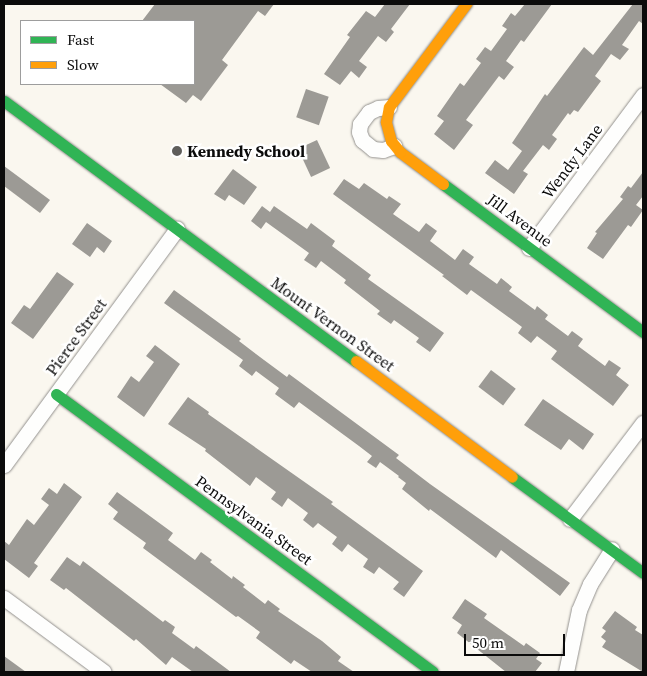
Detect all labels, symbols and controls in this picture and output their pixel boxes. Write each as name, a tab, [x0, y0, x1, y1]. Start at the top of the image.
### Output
legend	[20, 20, 195, 85]
text: Fast	[67, 29, 94, 50]
text: Slow	[67, 54, 99, 75]
street label: Wendy Lane	[538, 120, 606, 202]
place label: Kennedy School	[187, 141, 305, 161]
marker: Kennedy School	[171, 145, 183, 157]
street label: Jill Avenue	[484, 189, 556, 251]
street label: Mount Vernon Street	[267, 273, 399, 375]
street label: Pierce Street	[42, 295, 110, 379]
street label: Pennsylvania Street	[192, 471, 316, 569]
scale bar	[467, 624, 568, 656]
text: 50 m	[472, 632, 504, 653]

